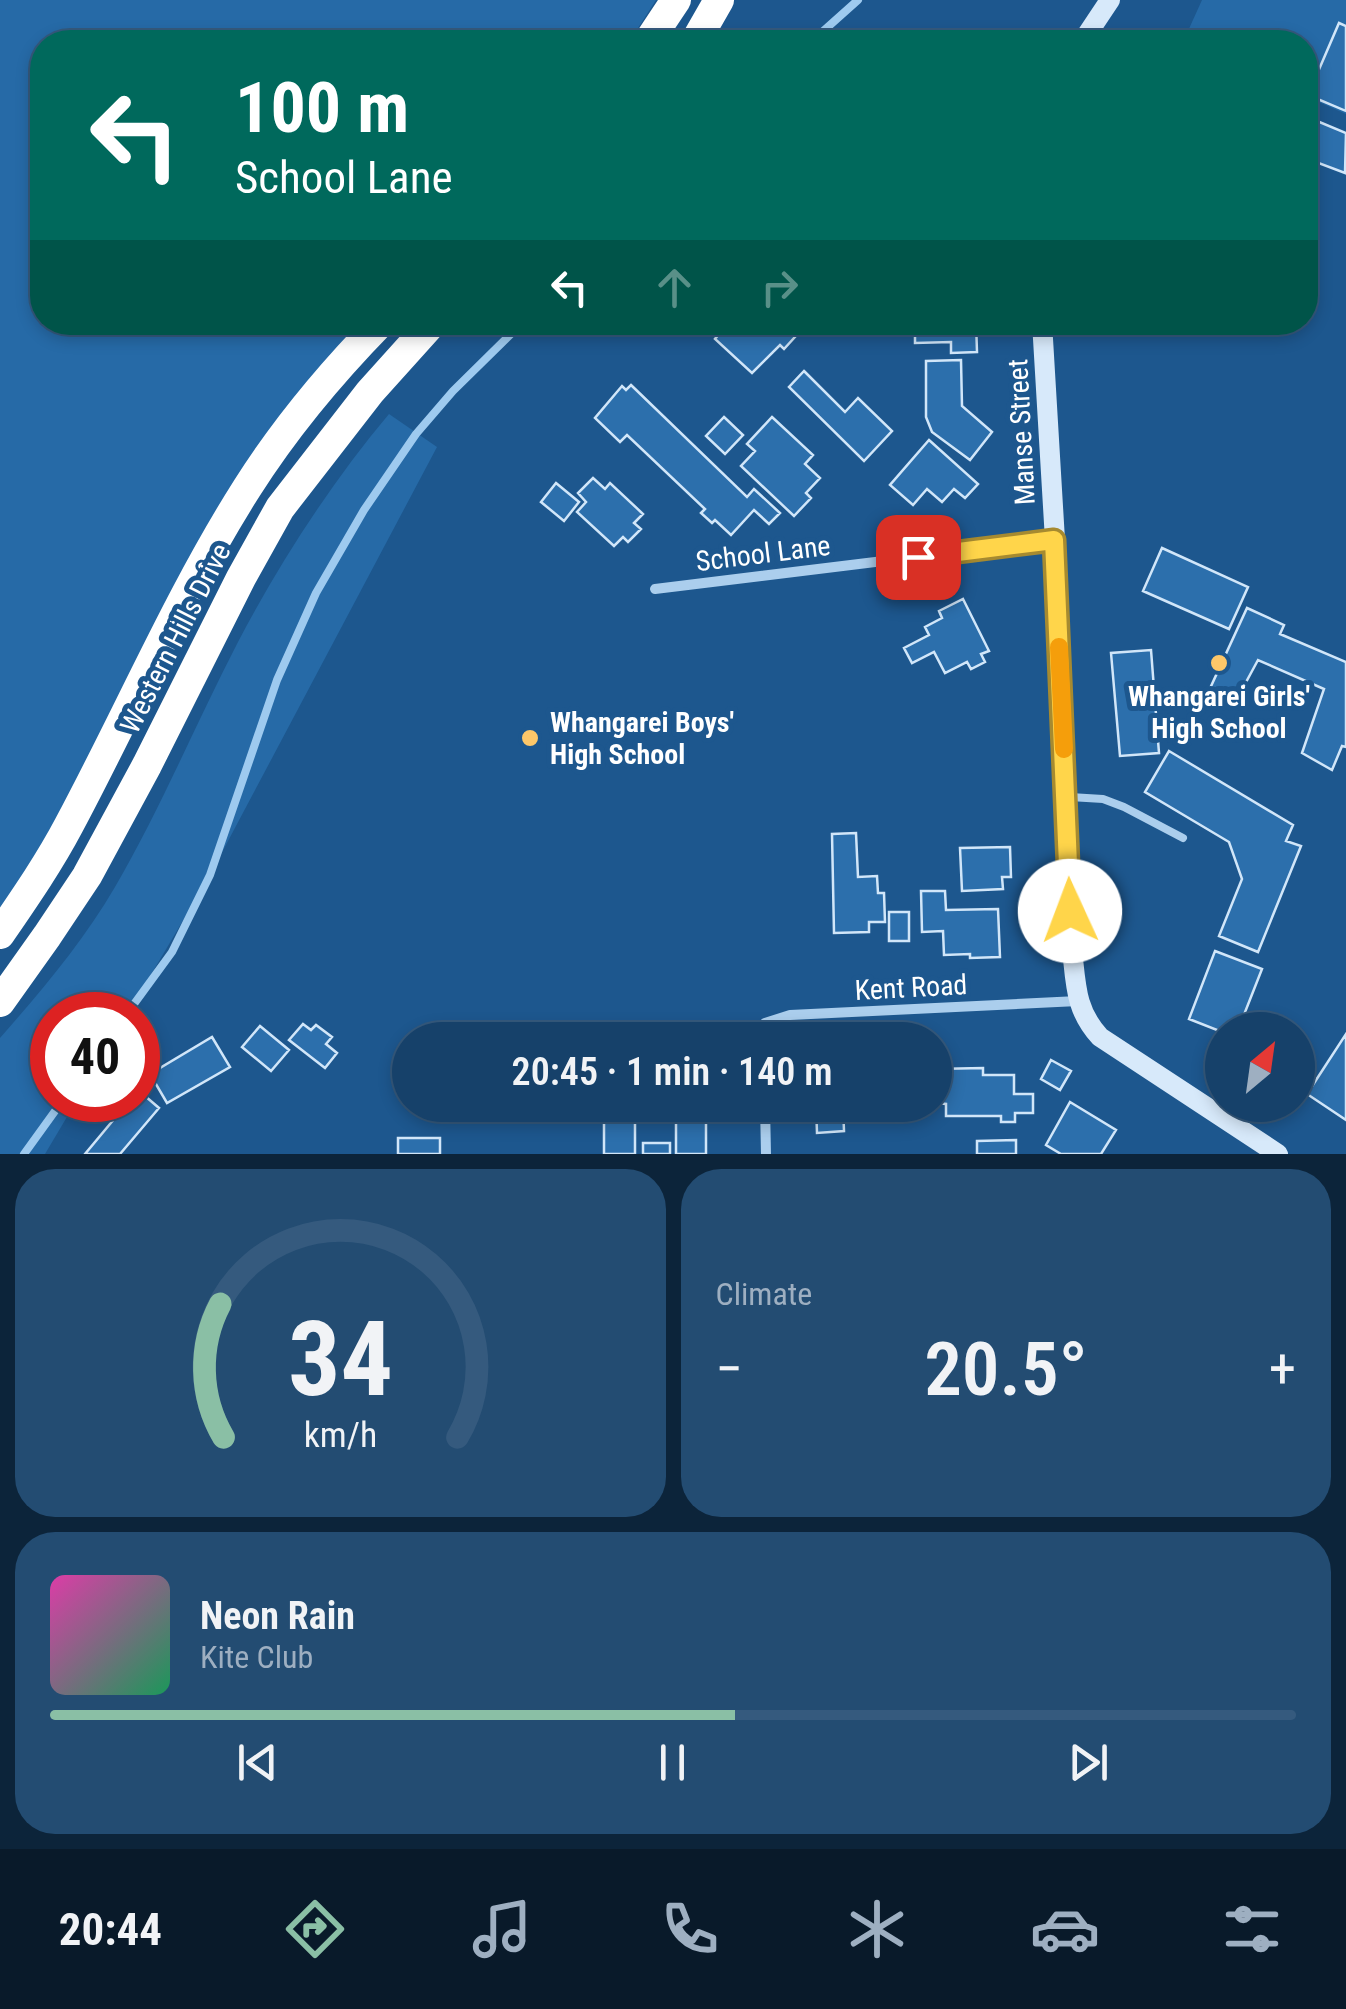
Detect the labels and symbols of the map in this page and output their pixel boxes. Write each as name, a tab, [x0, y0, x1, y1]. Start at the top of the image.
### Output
street label: Manse Street	[1001, 358, 1042, 506]
pin	[876, 515, 961, 600]
street label: School Lane	[694, 529, 832, 578]
street label: Western Hills Drive	[113, 538, 237, 739]
marker: Whangarei Girls' High School	[1208, 652, 1230, 674]
place label: Whangarei Girls' High School	[1128, 680, 1310, 745]
place label: Whangarei Boys' High School	[550, 706, 734, 771]
marker: Whangarei Boys' High School	[519, 727, 541, 749]
position arrow	[1018, 859, 1122, 963]
street label: Kent Road	[854, 968, 968, 1007]
speed limit sign: 40	[30, 992, 160, 1122]
north arrow	[1205, 1012, 1315, 1122]

